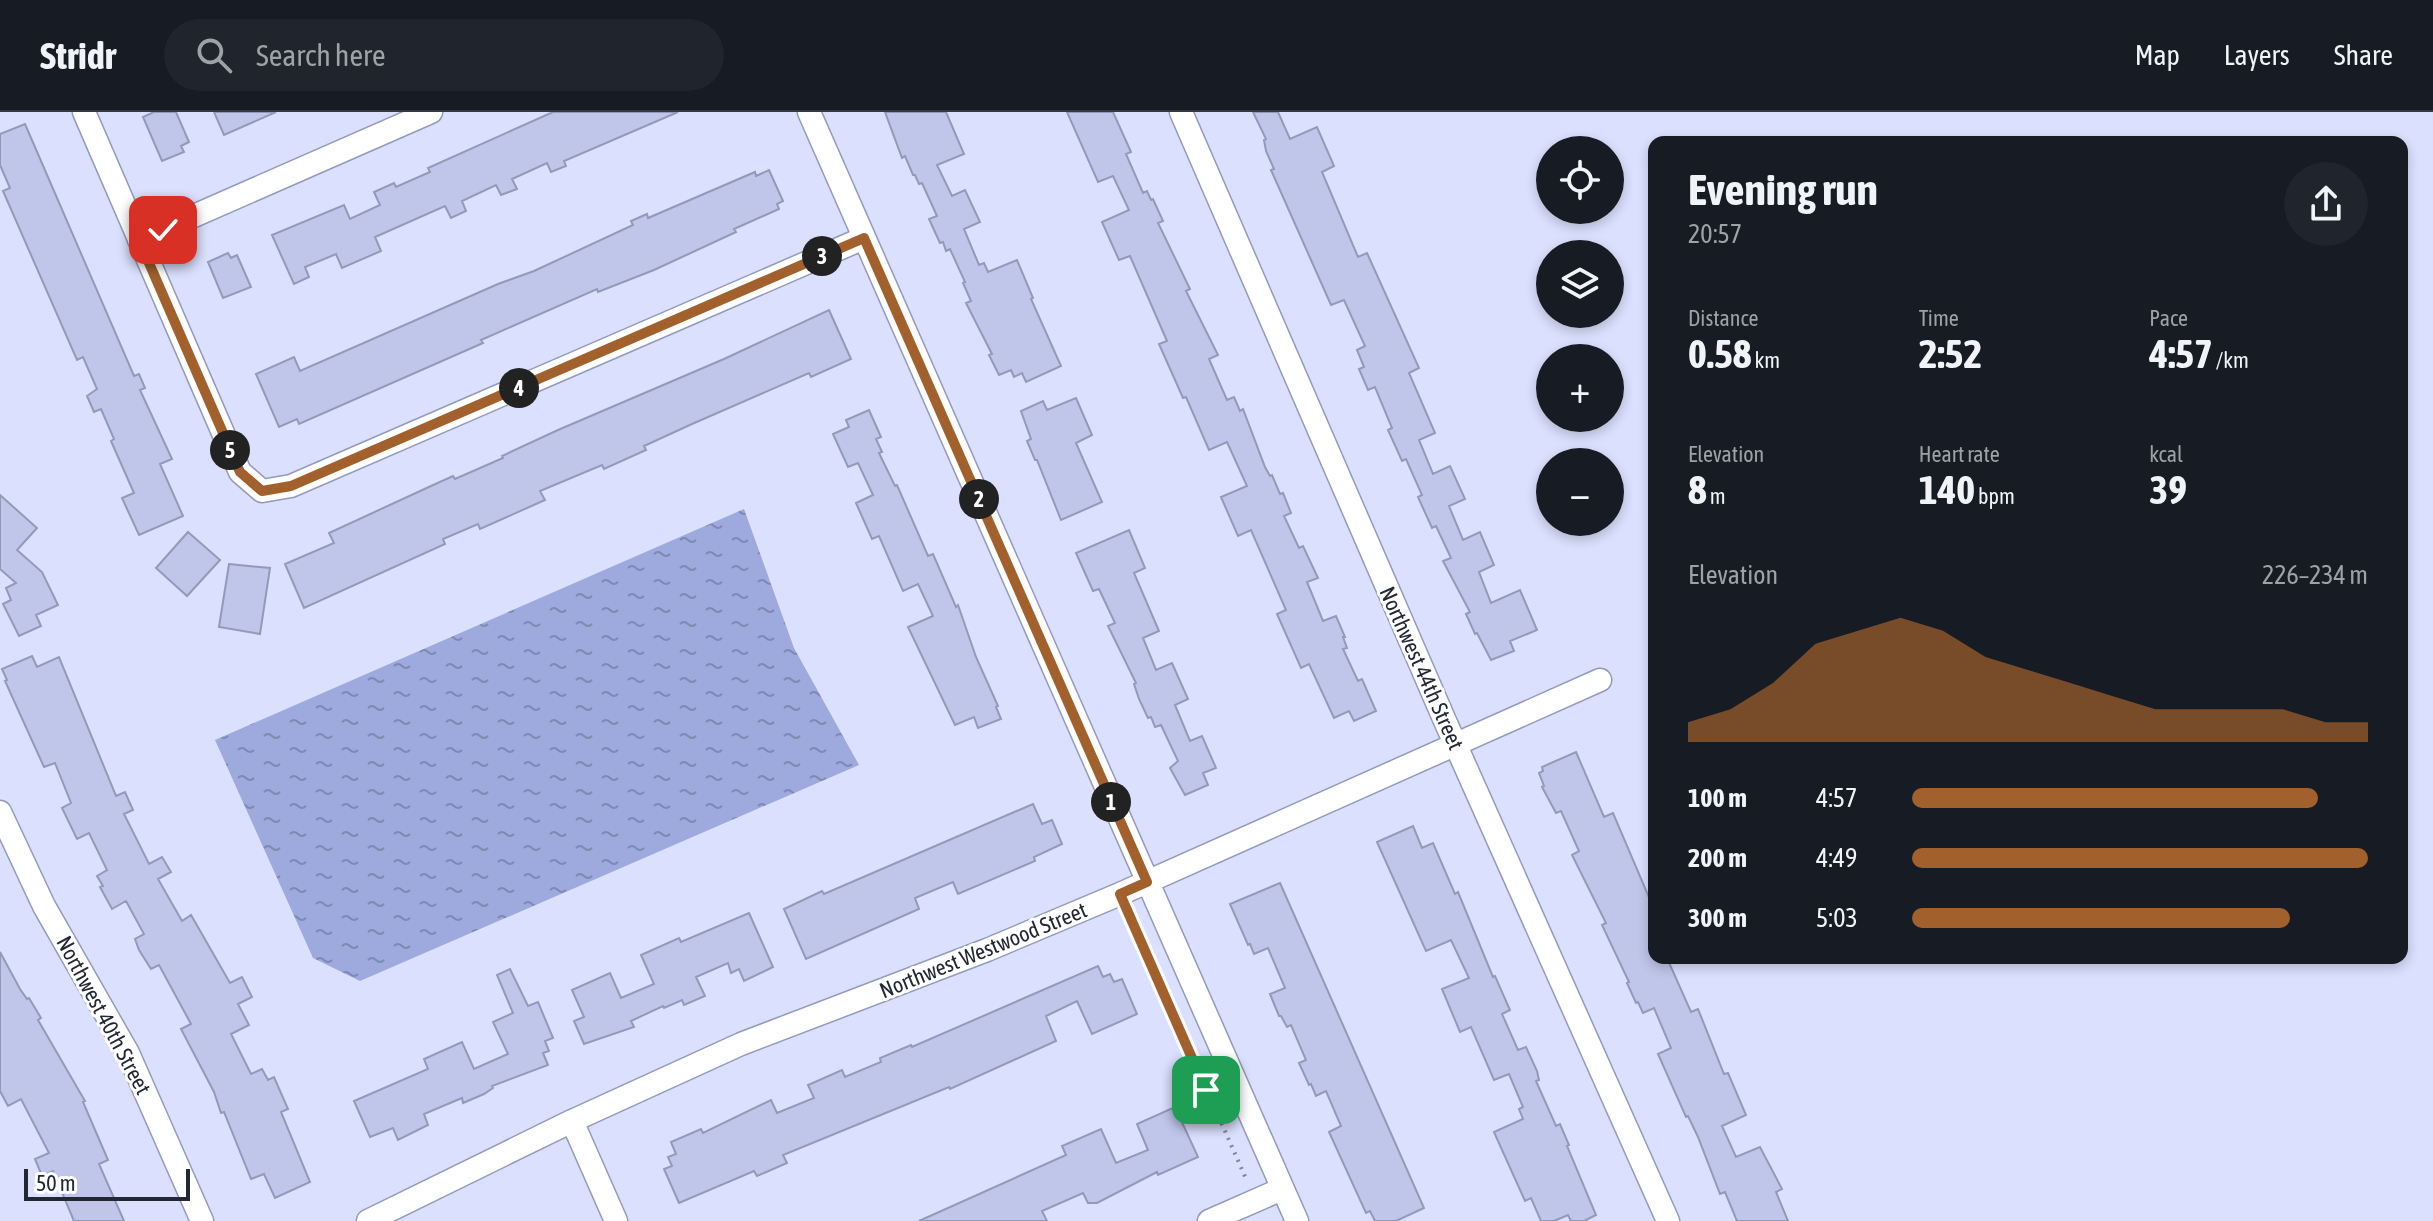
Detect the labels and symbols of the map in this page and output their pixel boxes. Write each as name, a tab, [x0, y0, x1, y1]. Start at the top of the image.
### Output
pin	[129, 196, 197, 264]
pin: 3	[802, 236, 842, 276]
pin: 4	[499, 368, 539, 408]
pin: 5	[210, 430, 250, 470]
pin: 2	[959, 479, 999, 519]
street label: Northwest 44th Street	[1374, 583, 1470, 753]
pin: 1	[1091, 782, 1131, 822]
street label: Northwest Westwood Street	[876, 896, 1090, 1004]
street label: Northwest 40th Street	[51, 931, 157, 1099]
pin	[1172, 1056, 1240, 1124]
scale bar	[24, 1165, 190, 1201]

